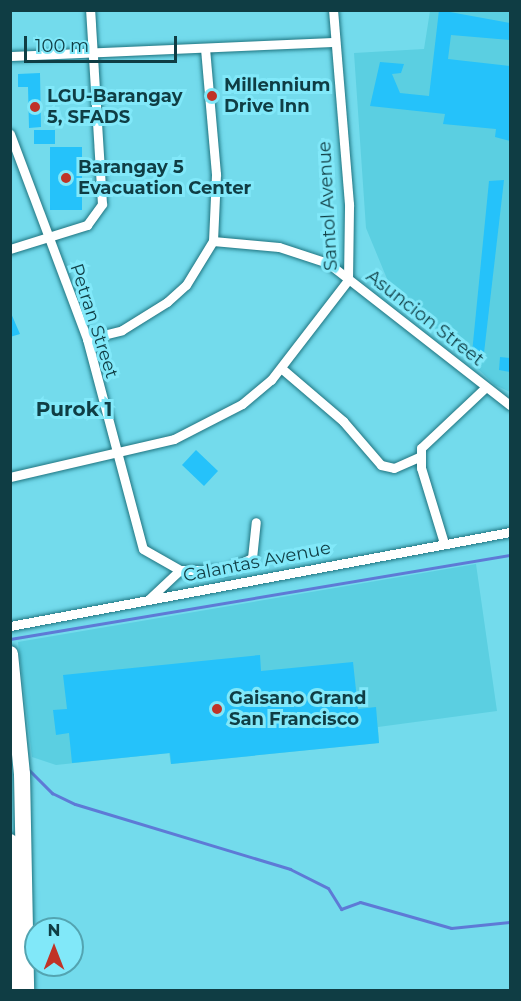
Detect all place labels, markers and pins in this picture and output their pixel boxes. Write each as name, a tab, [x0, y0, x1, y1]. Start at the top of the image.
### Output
place label: Millennium Drive Inn	[224, 75, 330, 118]
place label: LGU-Barangay 5, SFADS	[47, 86, 183, 128]
marker: Millennium Drive Inn	[205, 89, 219, 103]
marker: LGU-Barangay 5, SFADS	[28, 100, 42, 114]
place label: Barangay 5 Evacuation Center	[78, 157, 251, 200]
marker: Barangay 5 Evacuation Center	[59, 171, 73, 185]
place label: Gaisano Grand San Francisco	[229, 688, 366, 730]
marker: Gaisano Grand San Francisco	[210, 702, 224, 716]

